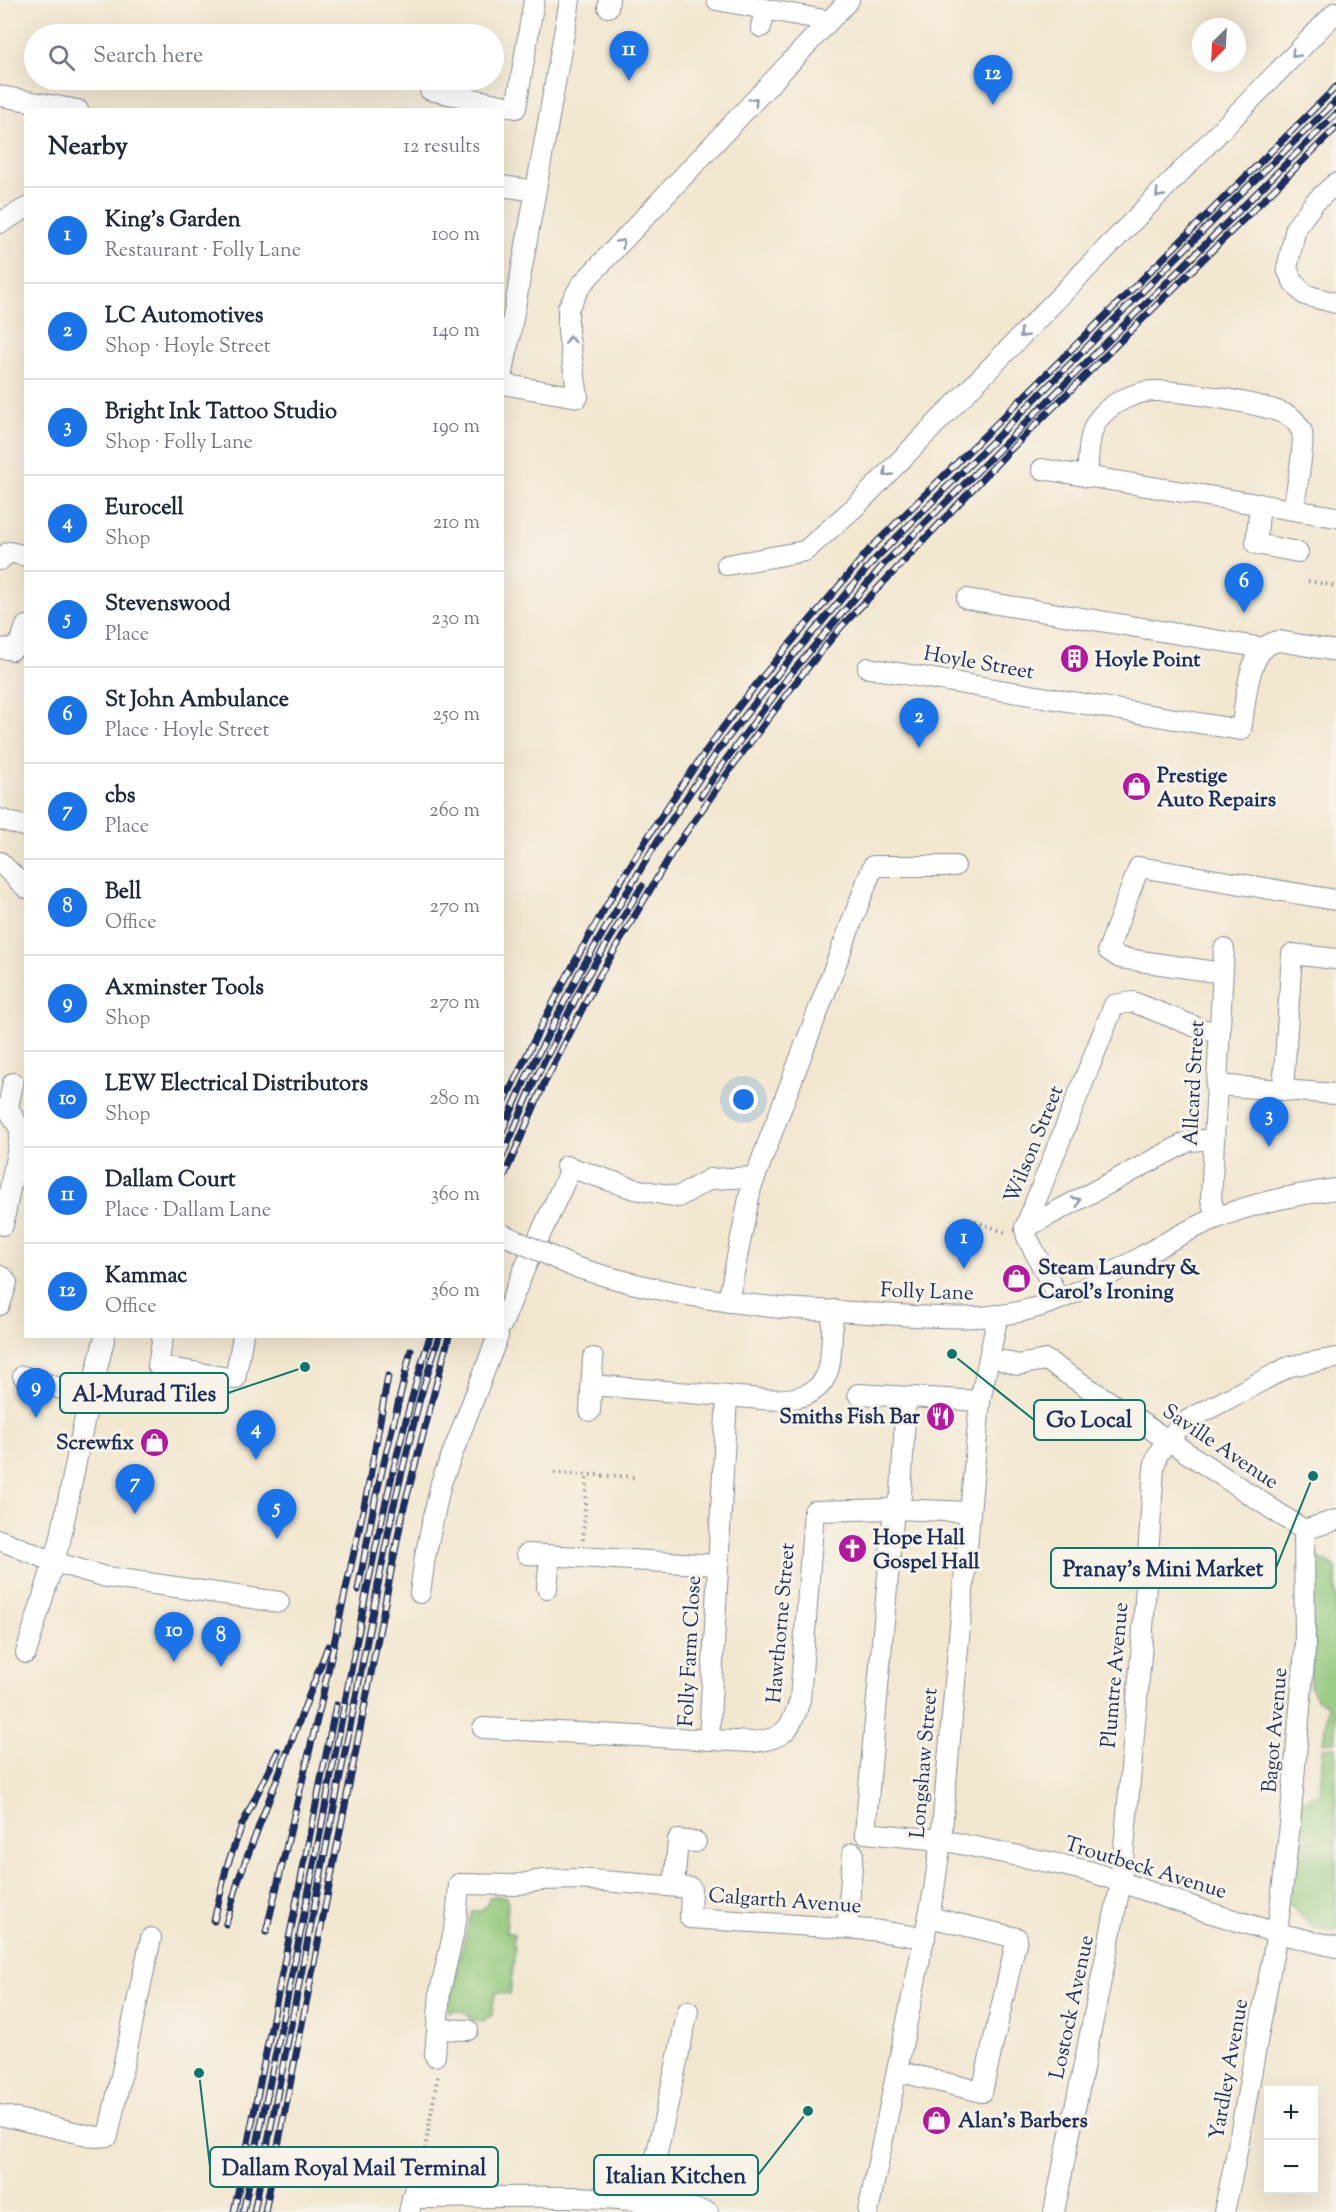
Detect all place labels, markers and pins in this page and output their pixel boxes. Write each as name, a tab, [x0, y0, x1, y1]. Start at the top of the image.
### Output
pin: 11	[610, 32, 648, 81]
pin: 12	[974, 56, 1012, 105]
pin: 6	[1224, 564, 1264, 613]
building icon: Hoyle Point	[1058, 643, 1090, 675]
place label: Hoyle Point	[1095, 646, 1201, 676]
pin: 2	[900, 698, 938, 748]
place label: Prestige Auto Repairs	[1157, 762, 1276, 816]
shop icon: Prestige Auto Repairs	[1120, 771, 1152, 803]
pin: 3	[1250, 1098, 1288, 1147]
pin: 1	[944, 1220, 984, 1269]
place label: Steam Laundry & Carol's Ironing	[1038, 1254, 1201, 1308]
shop icon: Steam Laundry & Carol's Ironing	[1001, 1263, 1033, 1295]
pin: 9	[16, 1368, 56, 1418]
callout: Al-Murad Tiles	[60, 1373, 228, 1413]
restaurant icon: Smiths Fish Bar	[925, 1400, 957, 1432]
callout: Go Local	[1034, 1400, 1145, 1440]
place label: Smiths Fish Bar	[779, 1403, 920, 1433]
pin: 4	[236, 1410, 276, 1460]
shop icon: Screwfix	[139, 1426, 171, 1458]
place label: Screwfix	[56, 1429, 134, 1459]
pin: 7	[116, 1464, 154, 1514]
pin: 5	[258, 1490, 296, 1539]
place label: Hope Hall Gospel Hall	[873, 1524, 980, 1578]
church icon: Hope Hall Gospel Hall	[836, 1533, 868, 1565]
callout: Pranay's Mini Market	[1051, 1548, 1276, 1588]
pin: 10	[154, 1612, 194, 1662]
pin: 8	[202, 1618, 240, 1667]
shop icon: Alan's Barbers	[921, 2104, 953, 2136]
place label: Alan's Barbers	[958, 2107, 1088, 2137]
callout: Dallam Royal Mail Terminal	[210, 2147, 498, 2187]
callout: Italian Kitchen	[594, 2155, 758, 2195]

